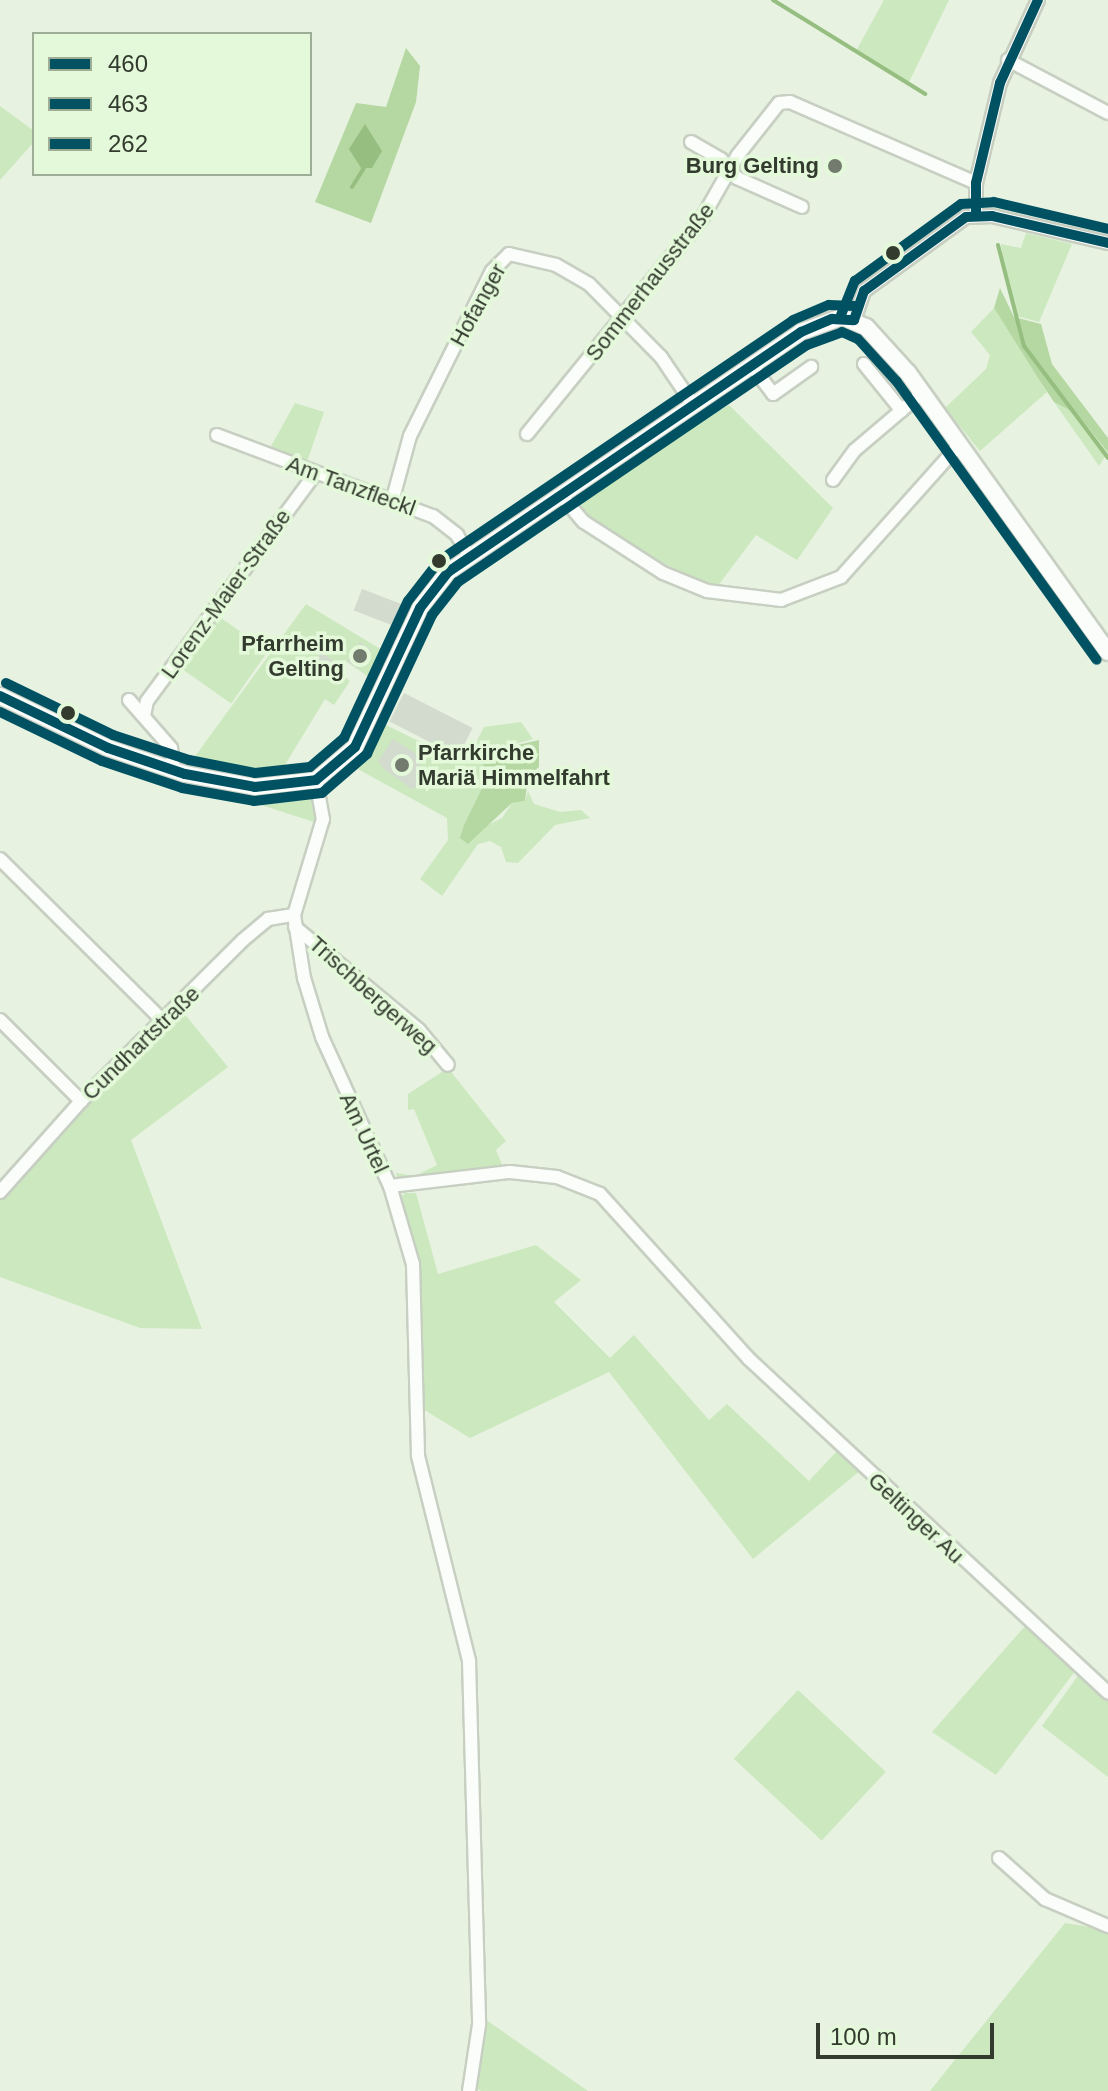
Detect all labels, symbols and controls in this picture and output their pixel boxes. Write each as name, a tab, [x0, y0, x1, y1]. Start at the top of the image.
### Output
legend	[32, 32, 312, 176]
text: 460	[108, 50, 148, 77]
text: 463	[108, 90, 148, 117]
text: 262	[108, 130, 148, 157]
place label: Burg Gelting	[686, 153, 819, 179]
marker: Burg Gelting	[826, 157, 844, 175]
street label: Sommerhausstraße	[580, 198, 720, 366]
unlabelled marker	[885, 245, 901, 261]
street label: Hofanger	[445, 259, 511, 351]
street label: Am Tanzfleckl	[283, 450, 419, 522]
street label: Lorenz-Maier-Straße	[156, 504, 296, 684]
unlabelled marker	[431, 553, 447, 569]
place label: Pfarrheim Gelting	[241, 630, 344, 682]
marker: Pfarrheim Gelting	[351, 647, 369, 665]
unlabelled marker	[60, 705, 76, 721]
place label: Pfarrkirche Mariä Himmelfahrt	[418, 739, 610, 790]
marker: Pfarrkirche Mariä Himmelfahrt	[393, 756, 411, 774]
street label: Trischbergerweg	[304, 931, 442, 1059]
street label: Cundhartstraße	[77, 980, 205, 1106]
street label: Am Urtel	[334, 1089, 394, 1177]
street label: Geltinger Au	[862, 1467, 970, 1569]
scale bar	[820, 2007, 998, 2057]
text: 100 m	[830, 2023, 897, 2050]

